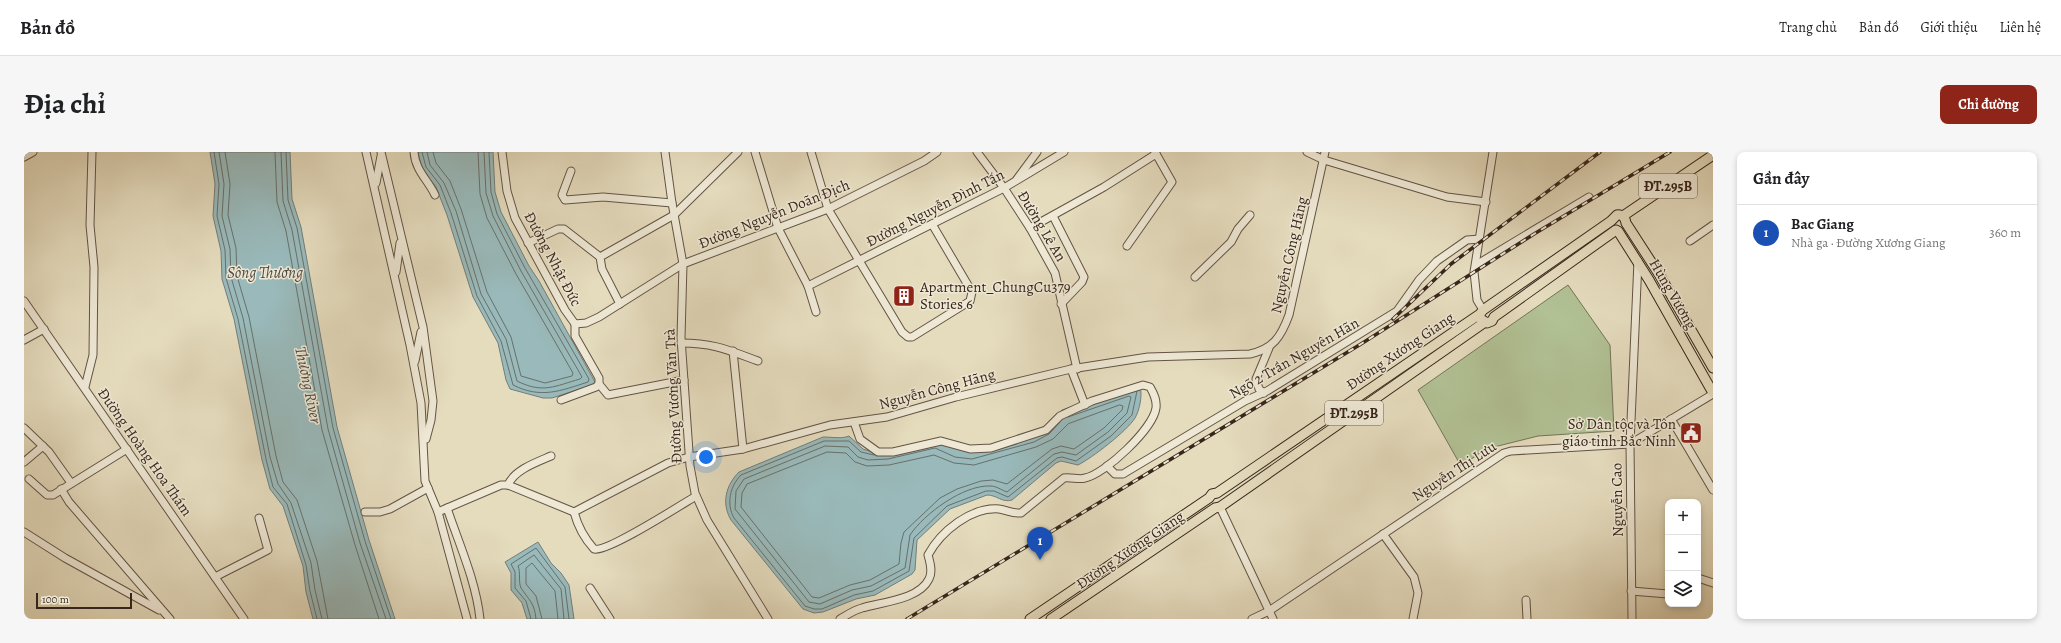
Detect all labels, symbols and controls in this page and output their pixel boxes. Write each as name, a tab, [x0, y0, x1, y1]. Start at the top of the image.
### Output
text: Bản đồ	[20, 15, 75, 41]
text: Trang chủ	[1779, 18, 1837, 37]
text: Bản đồ	[1859, 18, 1899, 37]
text: Giới thiệu	[1921, 18, 1977, 37]
text: Liên hệ	[1999, 18, 2041, 37]
text: Địa chỉ	[24, 85, 106, 123]
button: Chỉ đường	[1940, 85, 2037, 124]
street label: Đường Nguyễn Đình Tấn	[862, 164, 1008, 252]
text: Gần đây	[1753, 167, 1810, 190]
street label: Đường Nguyễn Doãn Địch	[695, 174, 853, 254]
road number: ĐT.295B	[1639, 174, 1697, 198]
street label: Đường Lê An	[1013, 187, 1071, 265]
street label: Nguyễn Công Hãng	[1266, 194, 1312, 315]
street label: Đường Nhật Đức	[520, 208, 586, 310]
text: Bac Giang	[1791, 214, 1854, 234]
text: 1	[1764, 224, 1768, 241]
text: 360 m	[1989, 224, 2021, 241]
text: Nhà ga · Đường Xương Giang	[1791, 234, 1946, 251]
street label: Hùng Vương	[1645, 255, 1702, 333]
water label: Sông Thương	[227, 262, 303, 284]
place label: Apartment_ChungCu379 Stories 6	[919, 277, 1071, 314]
building icon: Apartment_ChungCu379 Stories 6	[891, 283, 917, 309]
street label: Đường Xương Giang	[1342, 307, 1458, 395]
street label: Ngõ 2 Trần Nguyên Hãn	[1225, 313, 1363, 403]
street label: Đường Vương Văn Trà	[659, 328, 687, 464]
water label: Thương River	[289, 345, 327, 426]
street label: Nguyễn Công Hãng	[877, 364, 998, 414]
street label: Đường Hoàng Hoa Thám	[93, 384, 197, 521]
road number: ĐT.295B	[1325, 401, 1383, 425]
place label: Sở Dân tộc và Tôn giáo tỉnh Bắc Ninh	[1562, 414, 1676, 451]
public building icon: Sở Dân tộc và Tôn giáo tỉnh Bắc Ninh	[1678, 420, 1704, 446]
street label: Nguyễn Thị Lưu	[1408, 436, 1501, 506]
your location	[696, 447, 716, 467]
street label: Nguyễn Cao	[1606, 463, 1628, 537]
map controls	[1665, 499, 1701, 607]
button: +	[1665, 499, 1701, 535]
street label: Đường Xương Giang	[1072, 506, 1188, 594]
pin: 1	[1027, 527, 1053, 560]
button: −	[1665, 535, 1701, 571]
button: layers	[1665, 571, 1701, 607]
scale bar	[36, 591, 132, 610]
text: 100 m	[42, 592, 69, 607]

